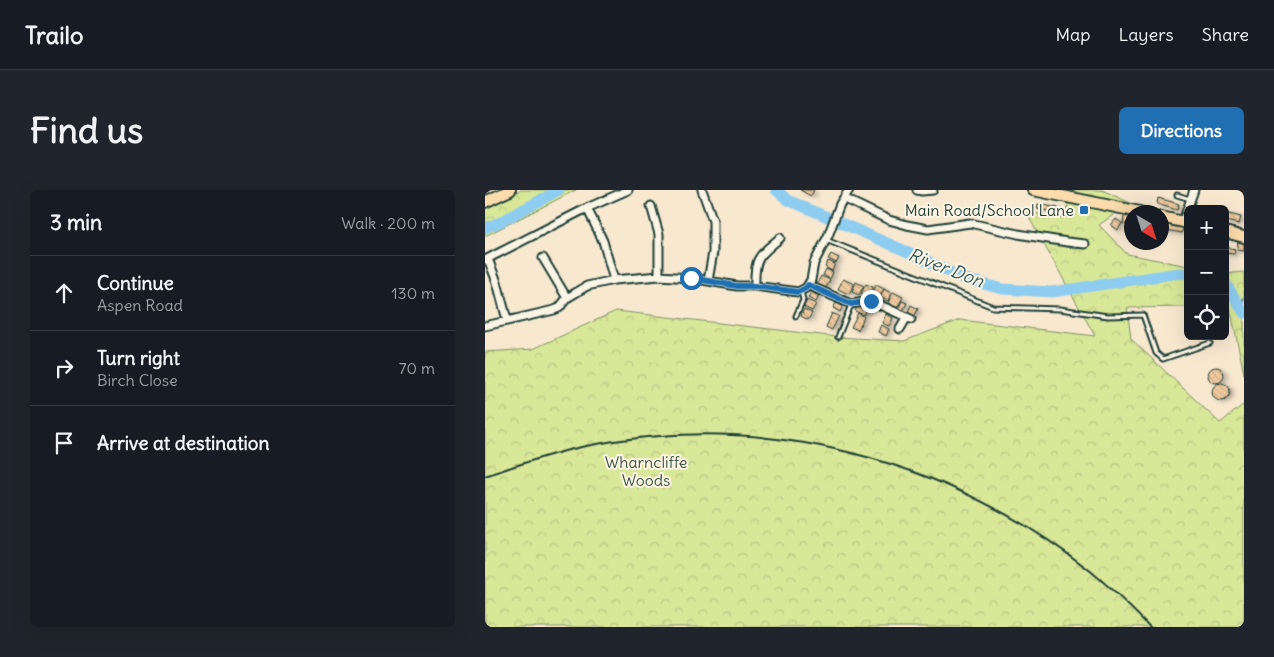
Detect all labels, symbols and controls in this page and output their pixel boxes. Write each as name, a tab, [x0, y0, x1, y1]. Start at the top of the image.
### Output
text: Trailo	[25, 20, 83, 50]
text: Map	[1055, 23, 1090, 46]
text: Layers	[1118, 23, 1174, 46]
text: Share	[1202, 23, 1249, 46]
button: Directions	[1119, 107, 1244, 154]
text: Find us	[30, 108, 143, 152]
place label: Main Road/School Lane	[905, 200, 1074, 220]
marker: Main Road/School Lane	[1078, 204, 1090, 216]
north arrow	[1124, 205, 1169, 250]
map controls	[1184, 205, 1229, 340]
button: +	[1184, 205, 1229, 250]
text: 3 min	[50, 209, 102, 236]
text: Walk · 200 m	[341, 213, 435, 233]
water label: River Don	[905, 243, 988, 293]
button: −	[1184, 250, 1229, 295]
route start	[680, 267, 703, 290]
text: Continue	[97, 271, 174, 295]
icon: ahead	[50, 279, 78, 307]
text: 130 m	[391, 283, 435, 303]
route end	[860, 290, 883, 313]
text: Aspen Road	[97, 295, 183, 315]
button: locate	[1184, 295, 1229, 340]
text: Turn right	[97, 346, 180, 370]
icon: right	[50, 354, 78, 382]
text: 70 m	[399, 358, 435, 378]
text: Birch Close	[97, 370, 178, 390]
icon: arrive	[50, 429, 78, 457]
text: Arrive at destination	[97, 431, 270, 455]
park label: Wharncliffe Woods	[605, 452, 687, 490]

